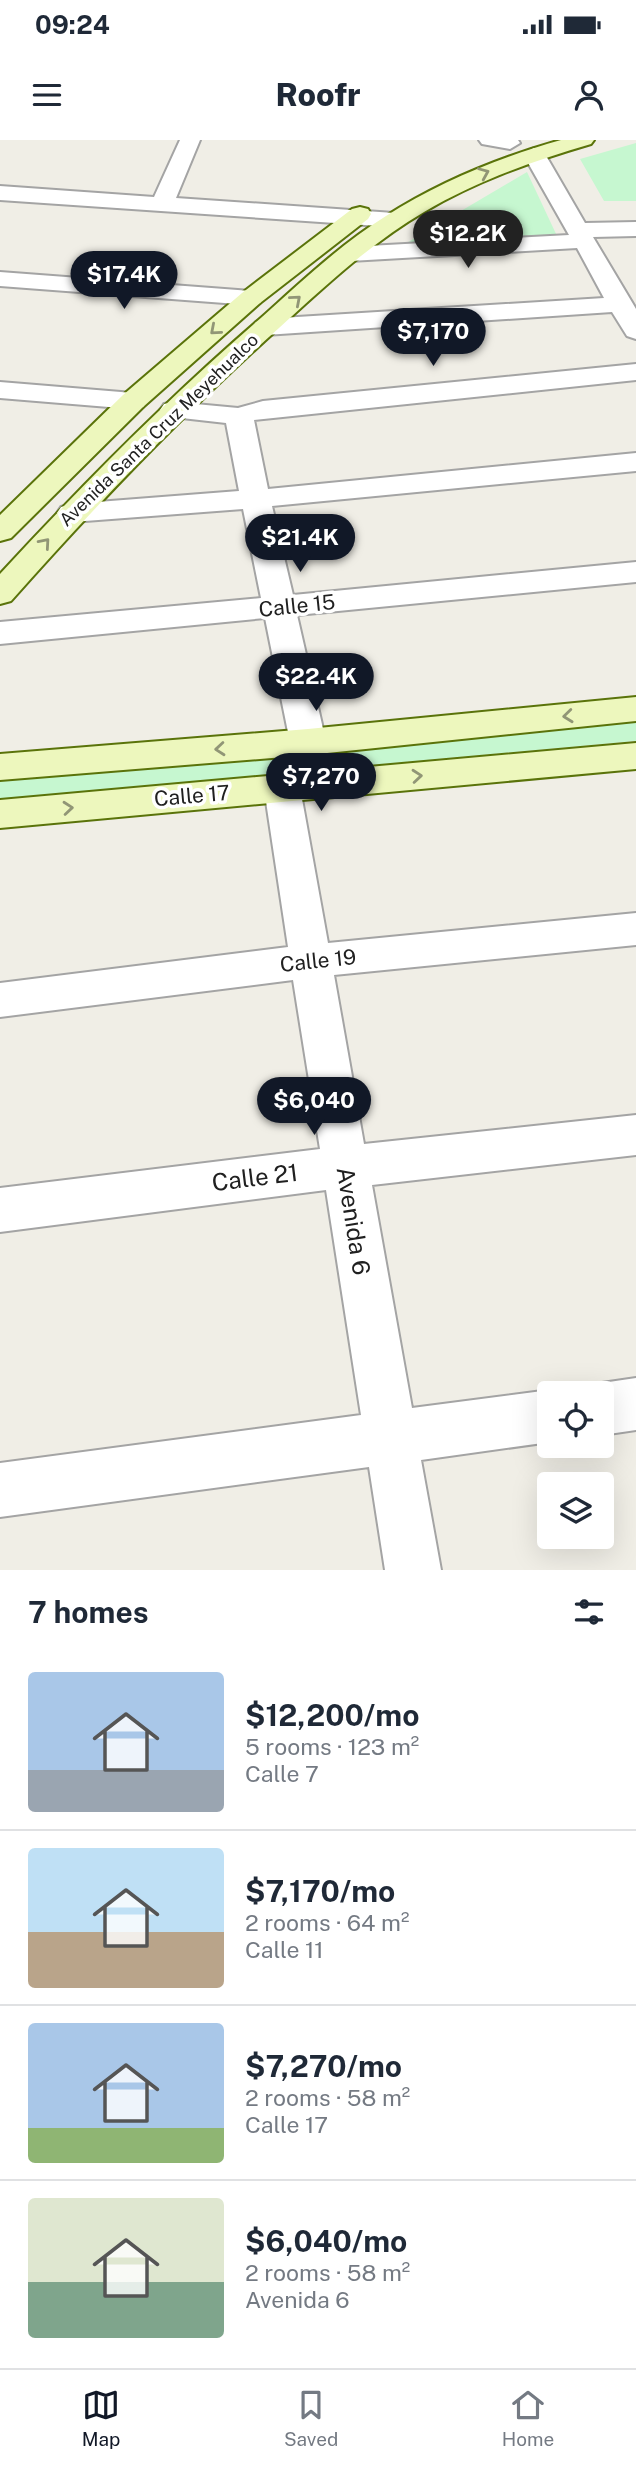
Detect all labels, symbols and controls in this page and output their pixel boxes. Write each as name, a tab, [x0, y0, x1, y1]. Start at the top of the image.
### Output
text: 09:24	[35, 9, 110, 40]
icon: menu	[28, 76, 66, 114]
text: Roofr	[276, 76, 360, 113]
icon: person	[570, 76, 608, 114]
one-way arrow	[477, 168, 489, 182]
pin: $12.2K	[411, 211, 525, 270]
text: $12.2K	[429, 219, 507, 246]
pin: $17.4K	[67, 251, 181, 311]
text: $17.4K	[87, 260, 161, 287]
one-way arrow	[288, 296, 301, 308]
pin: $7,170	[376, 308, 490, 368]
text: $7,170	[397, 317, 469, 344]
one-way arrow	[211, 322, 224, 334]
street label: Avenida Santa Cruz Meyehualco	[55, 329, 262, 530]
pin: $21.4K	[243, 514, 357, 574]
text: $21.4K	[261, 523, 339, 550]
one-way arrow	[37, 538, 49, 551]
street label: Calle 15	[258, 589, 336, 622]
pin: $22.4K	[259, 654, 373, 713]
text: $22.4K	[275, 662, 357, 689]
one-way arrow	[562, 708, 573, 723]
one-way arrow	[214, 741, 225, 756]
pin: $7,270	[264, 754, 378, 813]
text: $7,270	[282, 762, 360, 789]
one-way arrow	[411, 769, 422, 784]
street label: Calle 17	[153, 780, 231, 811]
one-way arrow	[63, 801, 74, 816]
street label: Calle 19	[279, 944, 357, 977]
pin: $6,040	[257, 1077, 371, 1137]
text: $6,040	[273, 1086, 355, 1113]
street label: Calle 21	[210, 1158, 300, 1196]
street label: Avenida 6	[332, 1165, 376, 1277]
map controls	[537, 1381, 614, 1549]
button: locate	[537, 1381, 614, 1458]
button: layers	[537, 1472, 614, 1549]
icon: filters	[570, 1593, 608, 1631]
text: 7 homes	[28, 1594, 149, 1630]
text: $12,200/mo	[245, 1697, 419, 1733]
icon: home	[84, 1700, 168, 1784]
text: 5 rooms · 123 m²	[245, 1733, 419, 1760]
text: Calle 7	[245, 1760, 319, 1787]
text: $7,170/mo	[245, 1873, 395, 1909]
icon: home	[84, 1876, 168, 1960]
text: 2 rooms · 64 m²	[245, 1909, 409, 1936]
text: Calle 11	[245, 1936, 324, 1963]
text: $7,270/mo	[245, 2048, 402, 2084]
icon: home	[84, 2051, 168, 2135]
text: 2 rooms · 58 m²	[245, 2084, 410, 2111]
text: Calle 17	[245, 2111, 328, 2138]
text: $6,040/mo	[245, 2223, 407, 2259]
icon: home	[84, 2226, 168, 2310]
text: 2 rooms · 58 m²	[245, 2259, 410, 2286]
text: Avenida 6	[245, 2286, 350, 2313]
tab: Map	[82, 2386, 120, 2450]
tab: Saved	[284, 2386, 338, 2450]
tab: Home	[502, 2386, 554, 2450]

